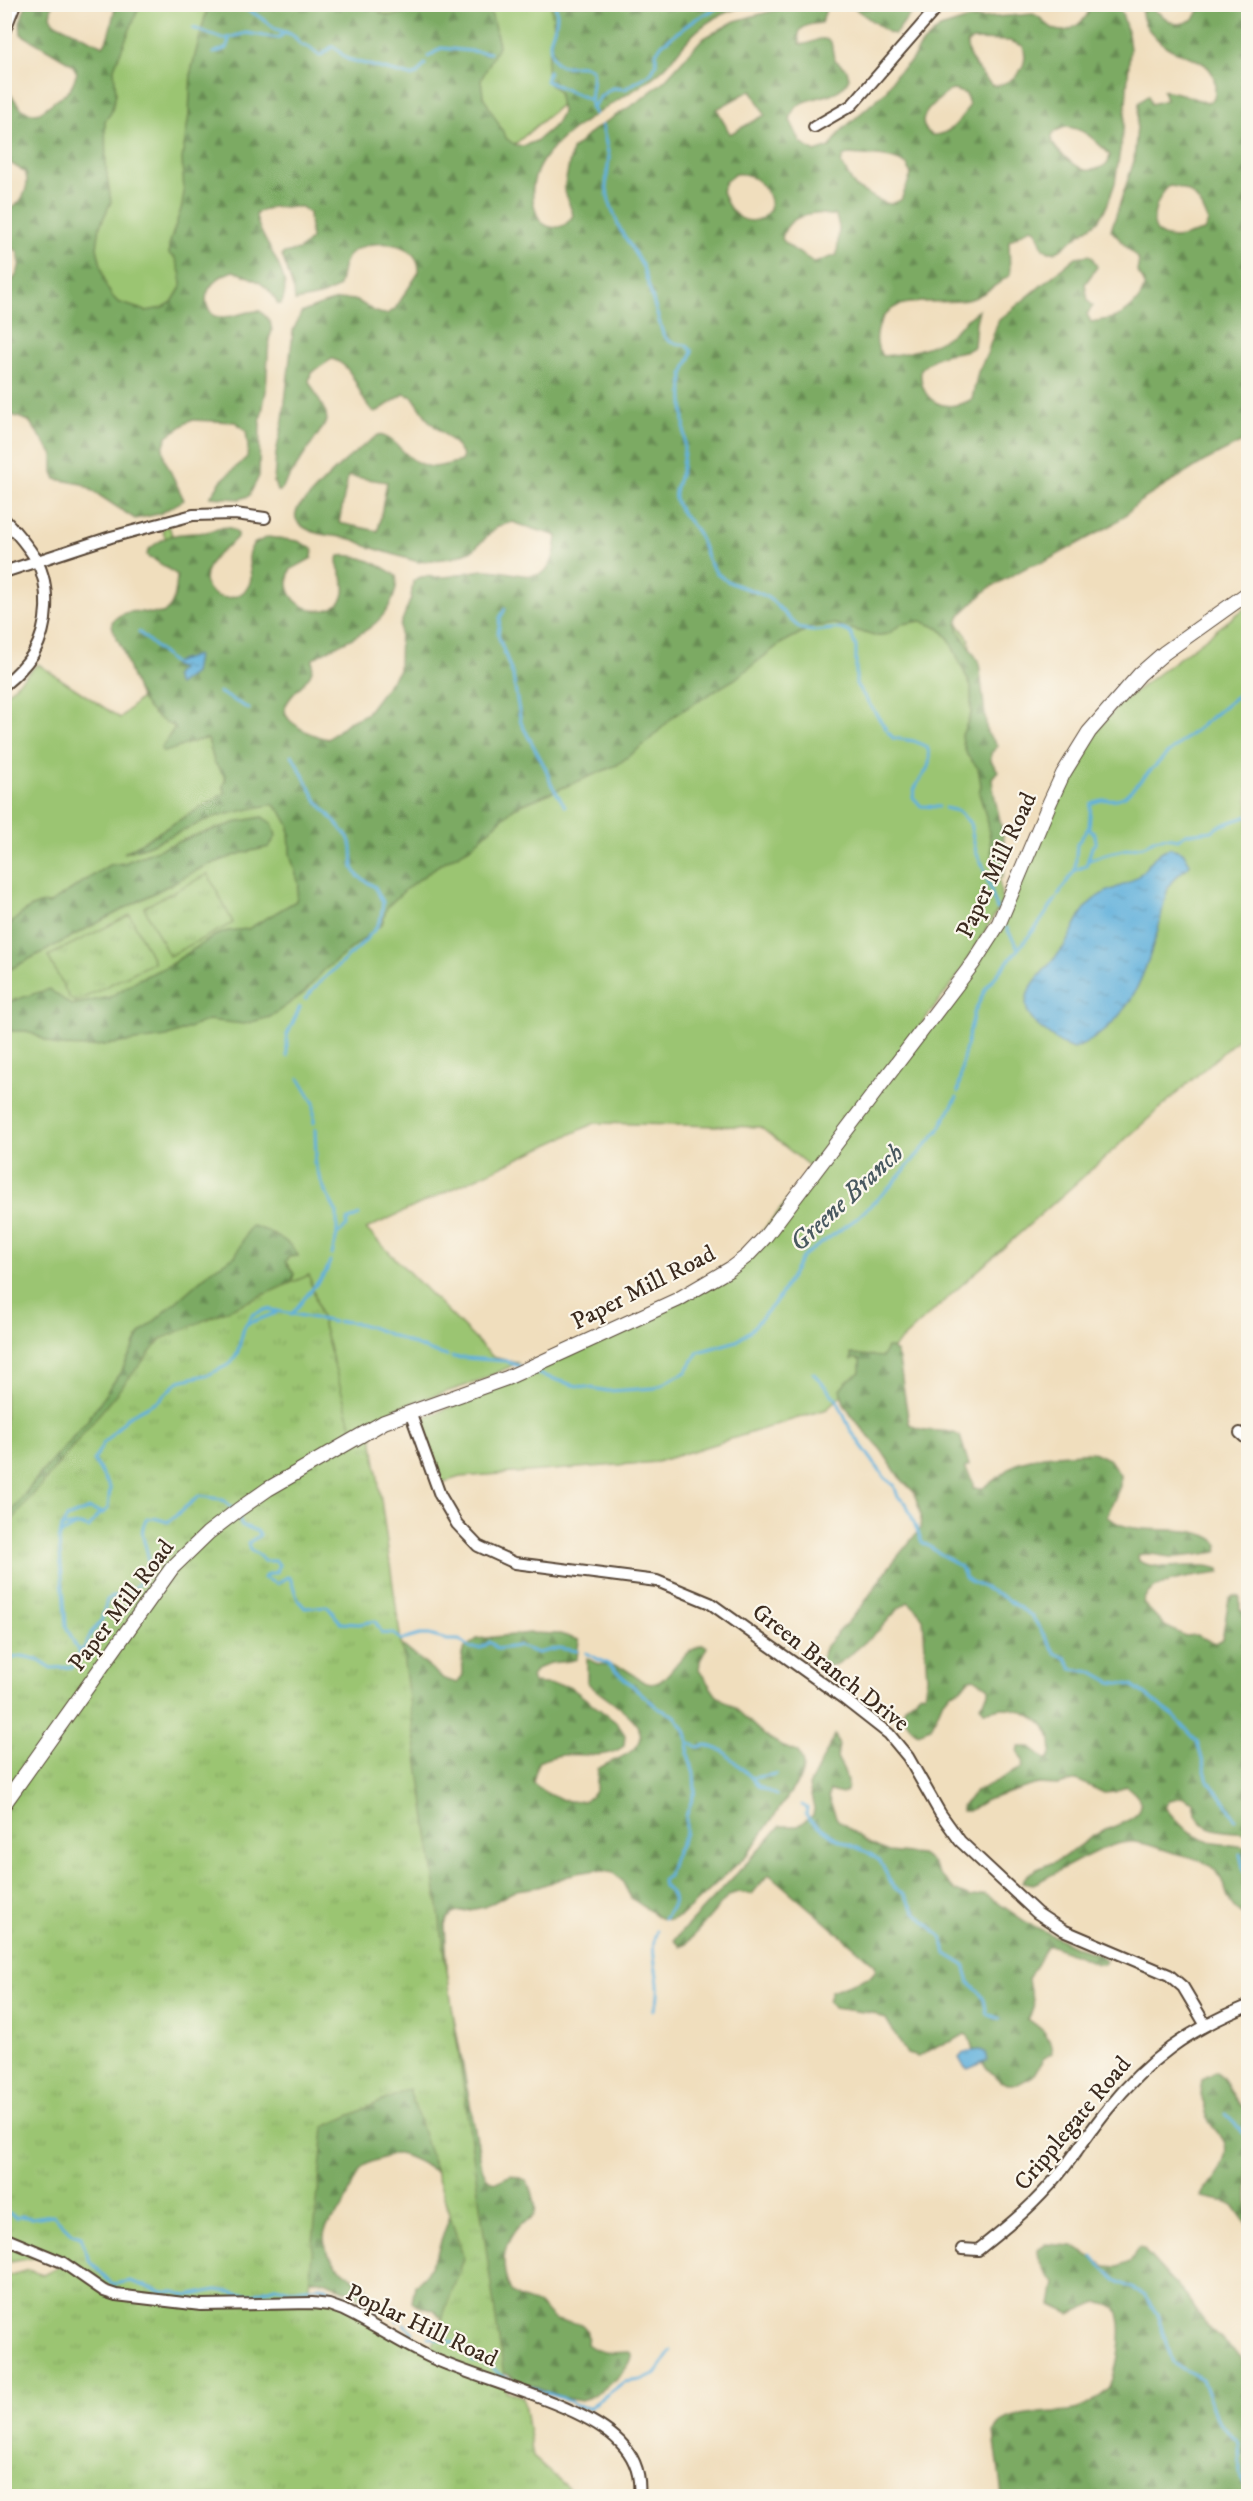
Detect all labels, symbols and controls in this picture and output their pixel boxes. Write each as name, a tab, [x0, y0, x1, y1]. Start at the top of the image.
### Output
street label: Paper Mill Road	[950, 788, 1044, 943]
water label: Greene Branch	[783, 1137, 911, 1259]
street label: Paper Mill Road	[566, 1239, 720, 1337]
street label: Paper Mill Road	[62, 1534, 181, 1678]
street label: Green Branch Drive	[746, 1597, 915, 1739]
street label: Cripplegate Road	[1008, 2050, 1138, 2197]
street label: Poplar Hill Road	[341, 2278, 502, 2374]

